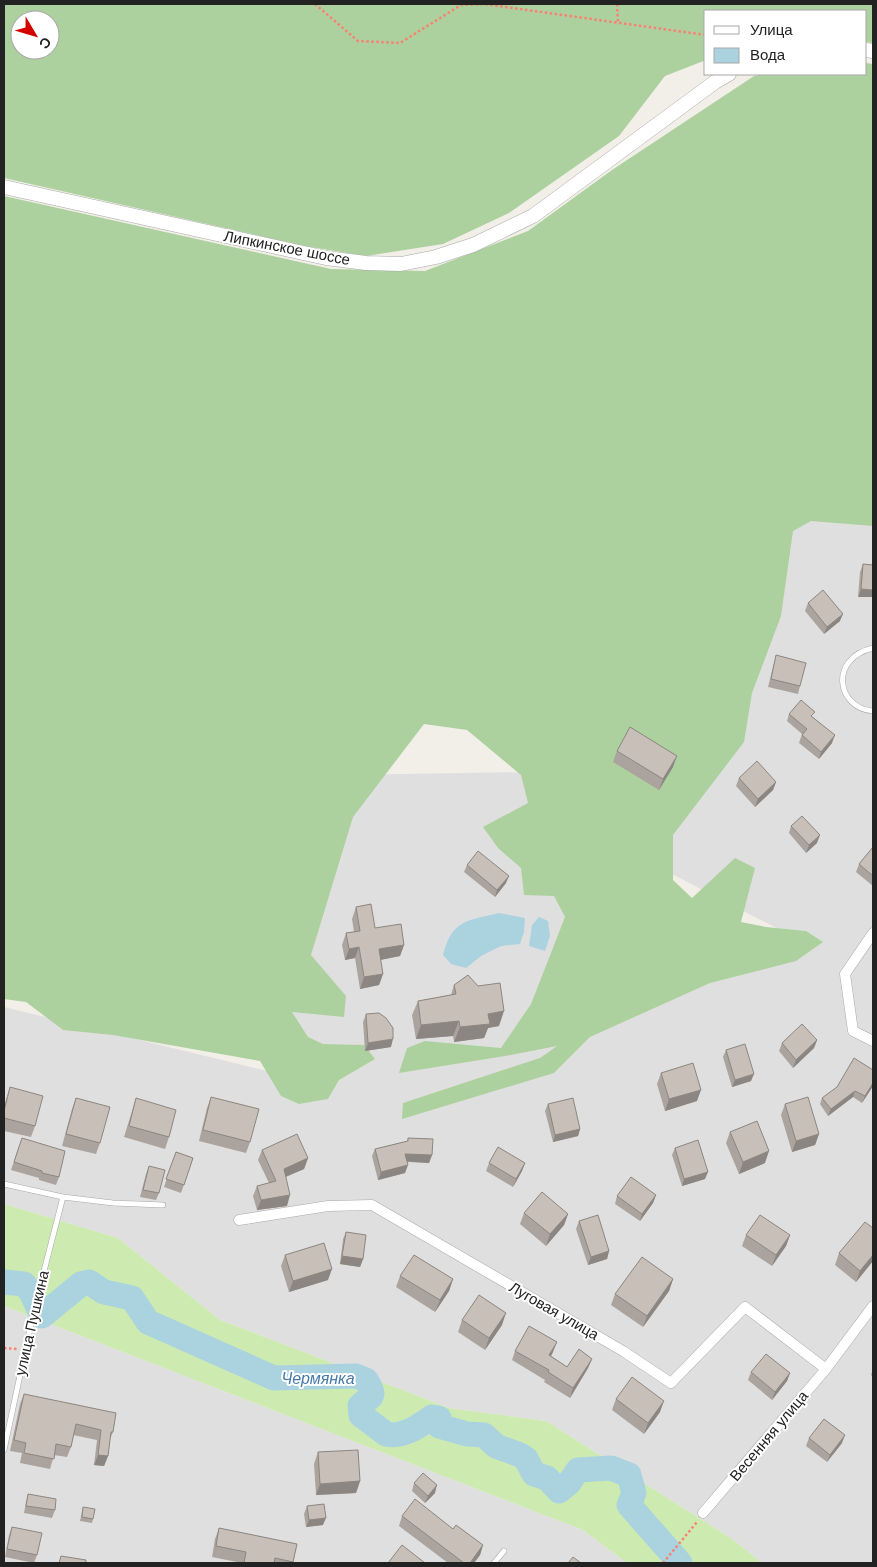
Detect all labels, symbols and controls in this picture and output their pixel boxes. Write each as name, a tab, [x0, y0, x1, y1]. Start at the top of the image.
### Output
north arrow	[10, 10, 60, 60]
legend	[704, 10, 867, 75]
text: Улица	[750, 21, 793, 38]
text: С	[36, 34, 55, 52]
text: Вода	[750, 46, 786, 63]
street label: Липкинское шоссе	[222, 227, 352, 268]
street label: улица Пушкина	[11, 1268, 52, 1377]
street label: Луговая улица	[506, 1278, 603, 1343]
water label: Чермянка	[281, 1370, 355, 1387]
street label: Весенняя улица	[726, 1387, 812, 1484]

